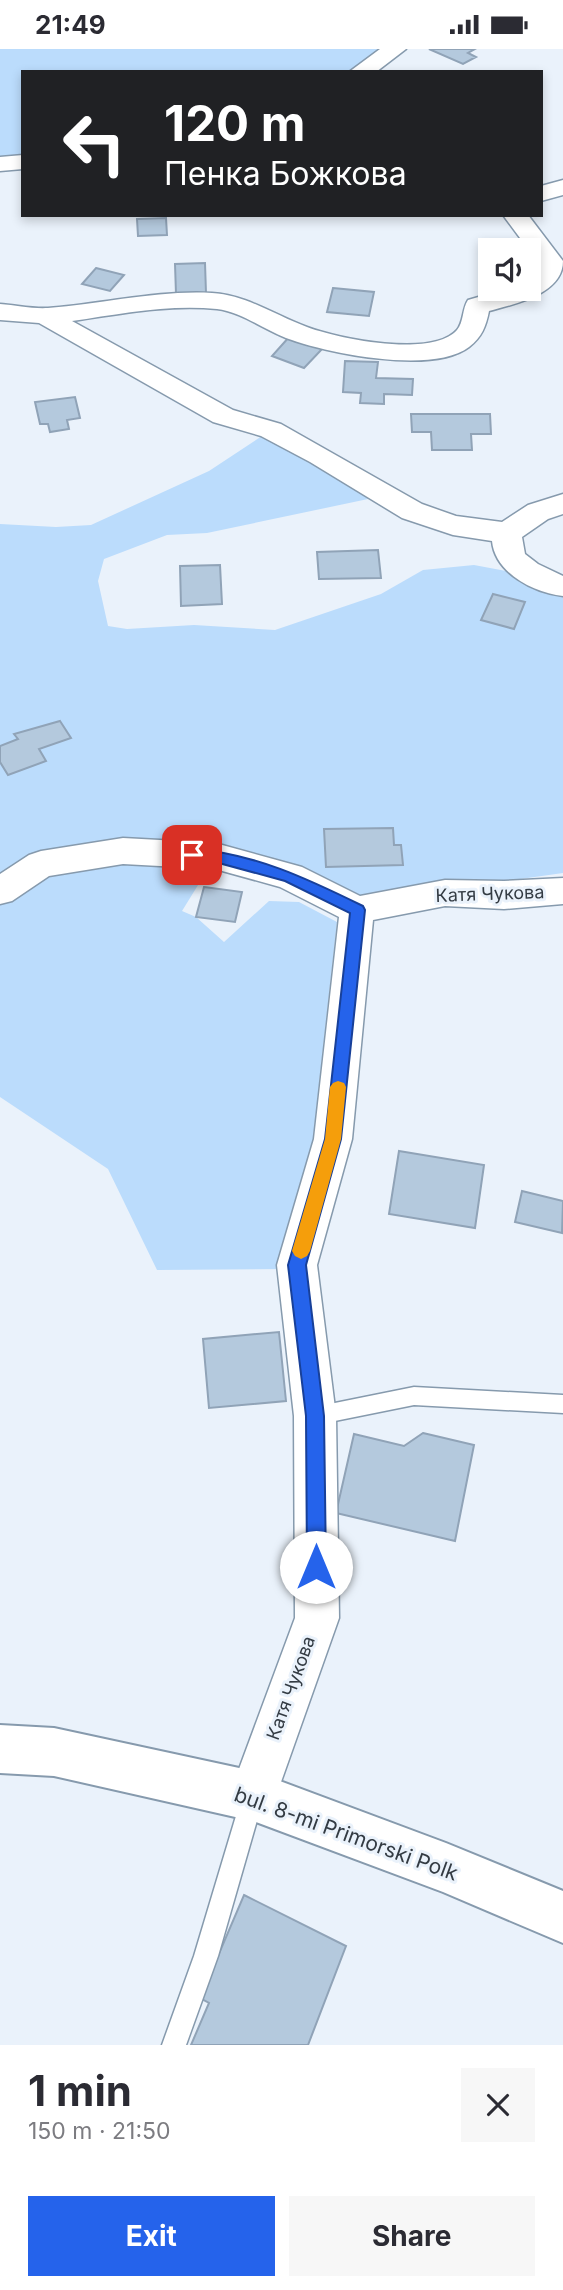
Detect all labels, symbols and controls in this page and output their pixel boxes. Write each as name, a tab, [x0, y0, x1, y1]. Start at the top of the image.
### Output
text: 21:49	[35, 9, 106, 40]
text: 120 m	[164, 94, 305, 153]
icon: left	[49, 98, 140, 189]
text: Пенка Божкова	[164, 154, 407, 193]
map controls	[478, 238, 541, 301]
button: sound	[478, 238, 541, 301]
pin	[162, 825, 222, 885]
icon: arrive	[173, 836, 211, 874]
street label: Катя Чукова	[435, 881, 545, 906]
position arrow	[279, 1530, 353, 1604]
street label: Катя Чукова	[262, 1633, 319, 1743]
street label: bul. 8-mi Primorski Polk	[231, 1781, 462, 1886]
text: 1 min	[28, 2065, 132, 2116]
button: close	[461, 2068, 535, 2142]
text: 150 m · 21:50	[28, 2117, 171, 2145]
button: Exit	[28, 2196, 275, 2276]
button: Share	[289, 2196, 535, 2276]

